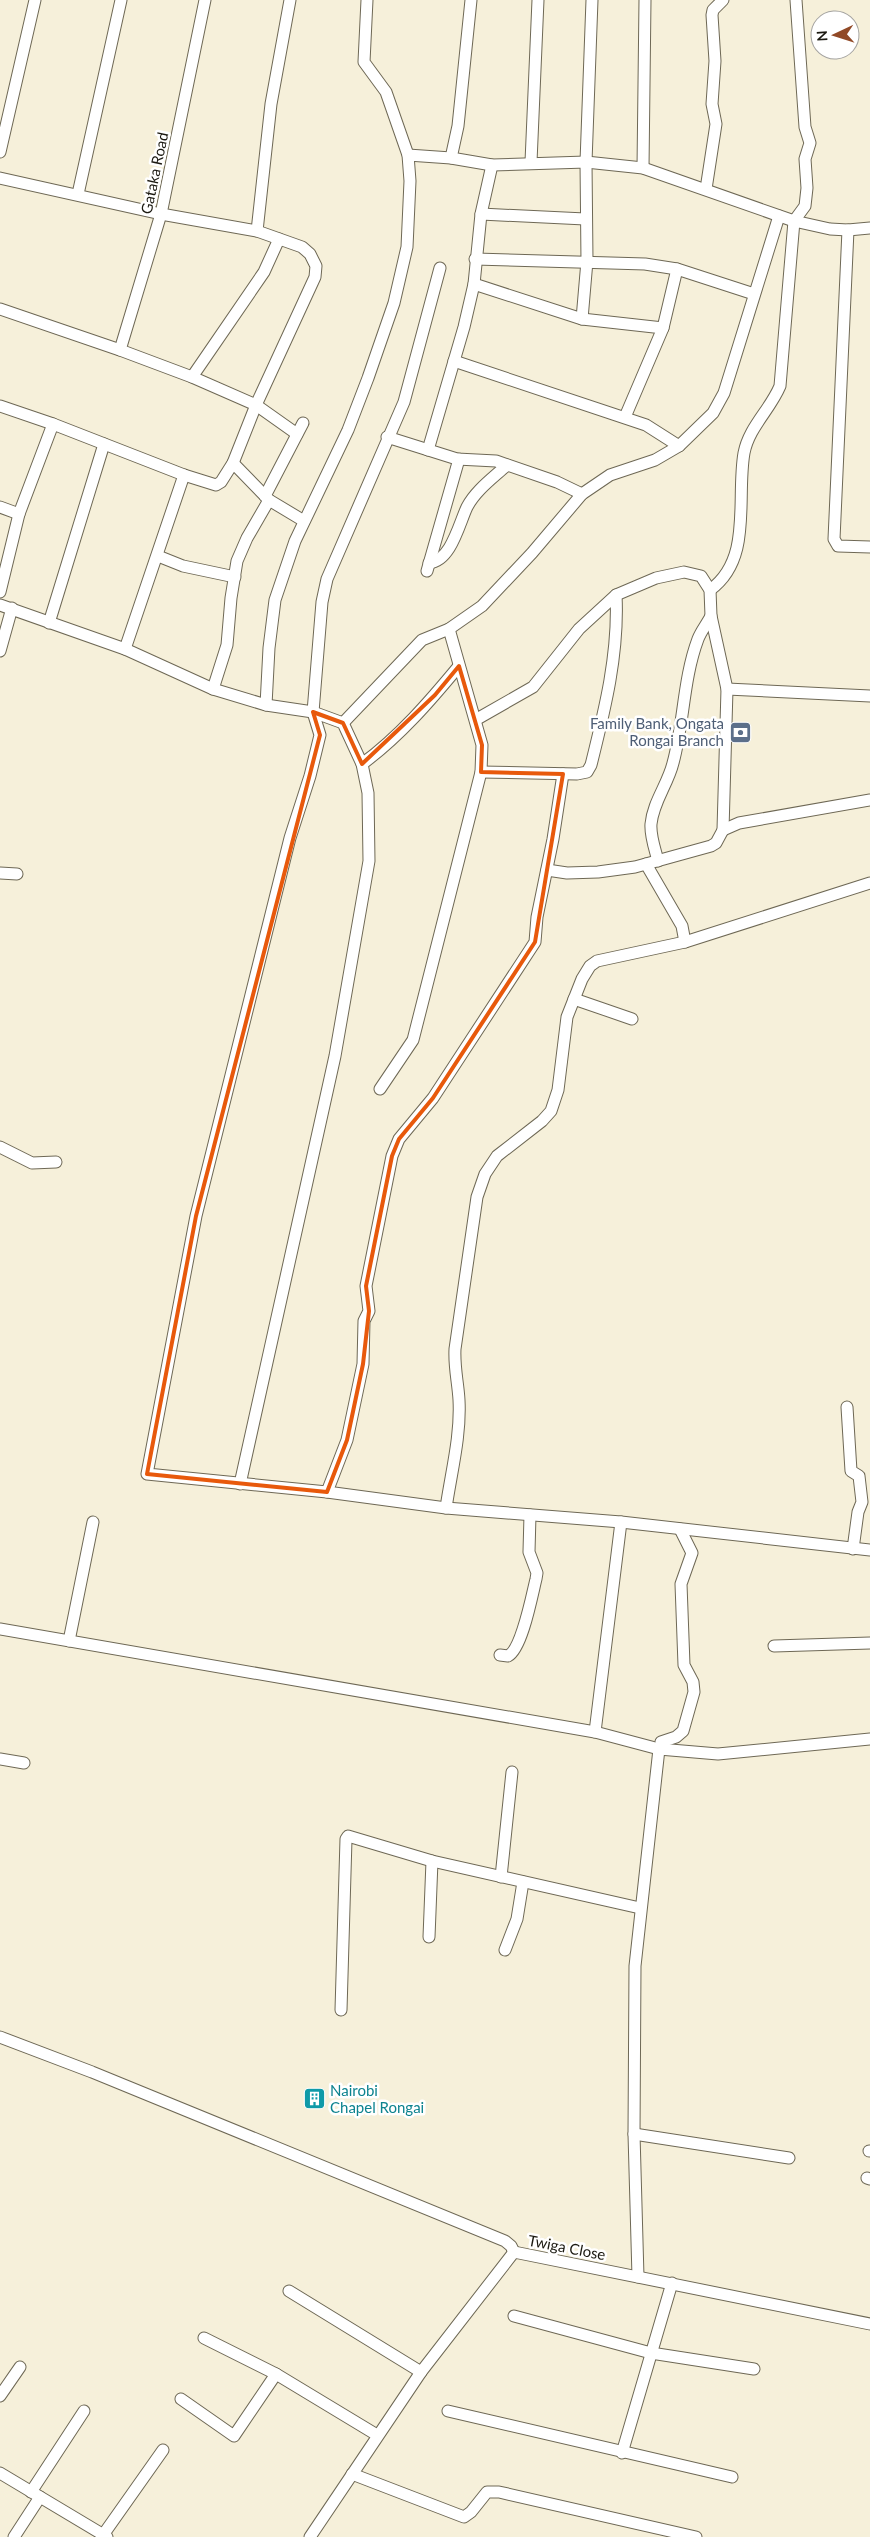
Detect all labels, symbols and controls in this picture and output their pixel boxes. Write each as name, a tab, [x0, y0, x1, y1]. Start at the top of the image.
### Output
north arrow	[810, 10, 860, 60]
text: N	[813, 30, 830, 42]
street label: Gataka Road	[137, 130, 171, 216]
place label: Family Bank, Ongata Rongai Branch	[590, 714, 724, 749]
bank icon: Family Bank, Ongata Rongai Branch	[728, 720, 752, 744]
place label: Nairobi Chapel Rongai	[330, 2081, 424, 2116]
building icon: Nairobi Chapel Rongai	[302, 2087, 326, 2111]
street label: Twiga Close	[527, 2231, 607, 2263]

